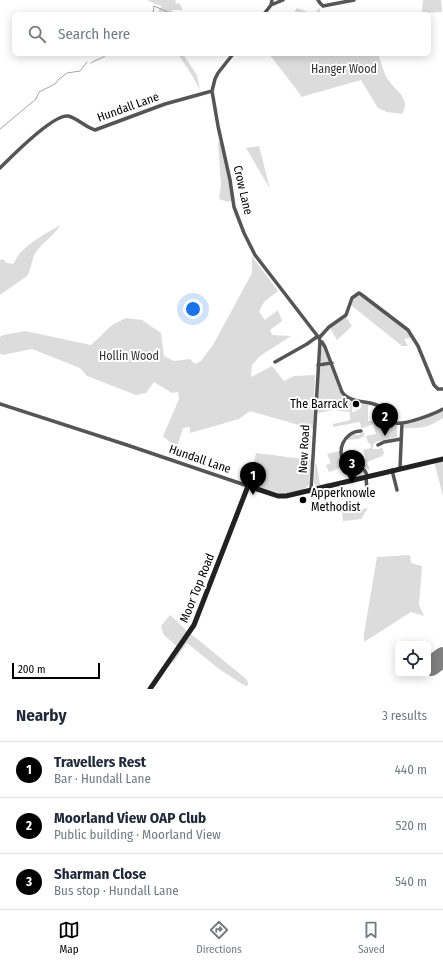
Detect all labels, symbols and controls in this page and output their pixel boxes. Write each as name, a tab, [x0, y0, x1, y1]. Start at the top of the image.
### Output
search box	[12, 12, 431, 56]
icon: search	[26, 23, 48, 45]
text: Search here	[58, 25, 130, 43]
park label: Hanger Wood	[311, 62, 377, 76]
street label: Hundall Lane	[95, 89, 161, 125]
street label: Crow Lane	[231, 164, 255, 216]
your location	[183, 299, 203, 319]
park label: Hollin Wood	[99, 349, 159, 363]
place label: The Barrack	[290, 397, 348, 411]
marker: The Barrack	[351, 399, 361, 409]
pin: 2	[372, 403, 398, 436]
street label: New Road	[296, 424, 312, 474]
street label: Hundall Lane	[167, 442, 233, 476]
pin: 3	[339, 450, 365, 483]
pin: 1	[240, 462, 266, 495]
place label: Apperknowle Methodist	[311, 486, 375, 514]
marker: Apperknowle Methodist	[298, 495, 308, 505]
street label: Moor Top Road	[177, 551, 217, 625]
map controls	[395, 641, 431, 677]
button: locate	[395, 641, 431, 677]
scale bar	[12, 661, 100, 680]
text: 200 m	[18, 663, 45, 676]
text: Nearby	[16, 705, 67, 726]
text: 3 results	[382, 708, 427, 723]
text: Travellers Rest	[54, 753, 146, 771]
text: 1	[26, 762, 32, 777]
text: 440 m	[395, 762, 427, 777]
text: Bar · Hundall Lane	[54, 771, 151, 786]
text: Moorland View OAP Club	[54, 809, 206, 827]
text: 2	[26, 818, 32, 833]
text: 520 m	[396, 818, 427, 833]
text: Public building · Moorland View	[54, 827, 221, 842]
text: Sharman Close	[54, 865, 146, 883]
text: 3	[26, 874, 32, 889]
text: 540 m	[395, 874, 427, 889]
text: Bus stop · Hundall Lane	[54, 883, 179, 898]
tab: Map	[58, 919, 80, 956]
tab: Directions	[196, 919, 242, 956]
tab: Saved	[358, 919, 385, 956]

